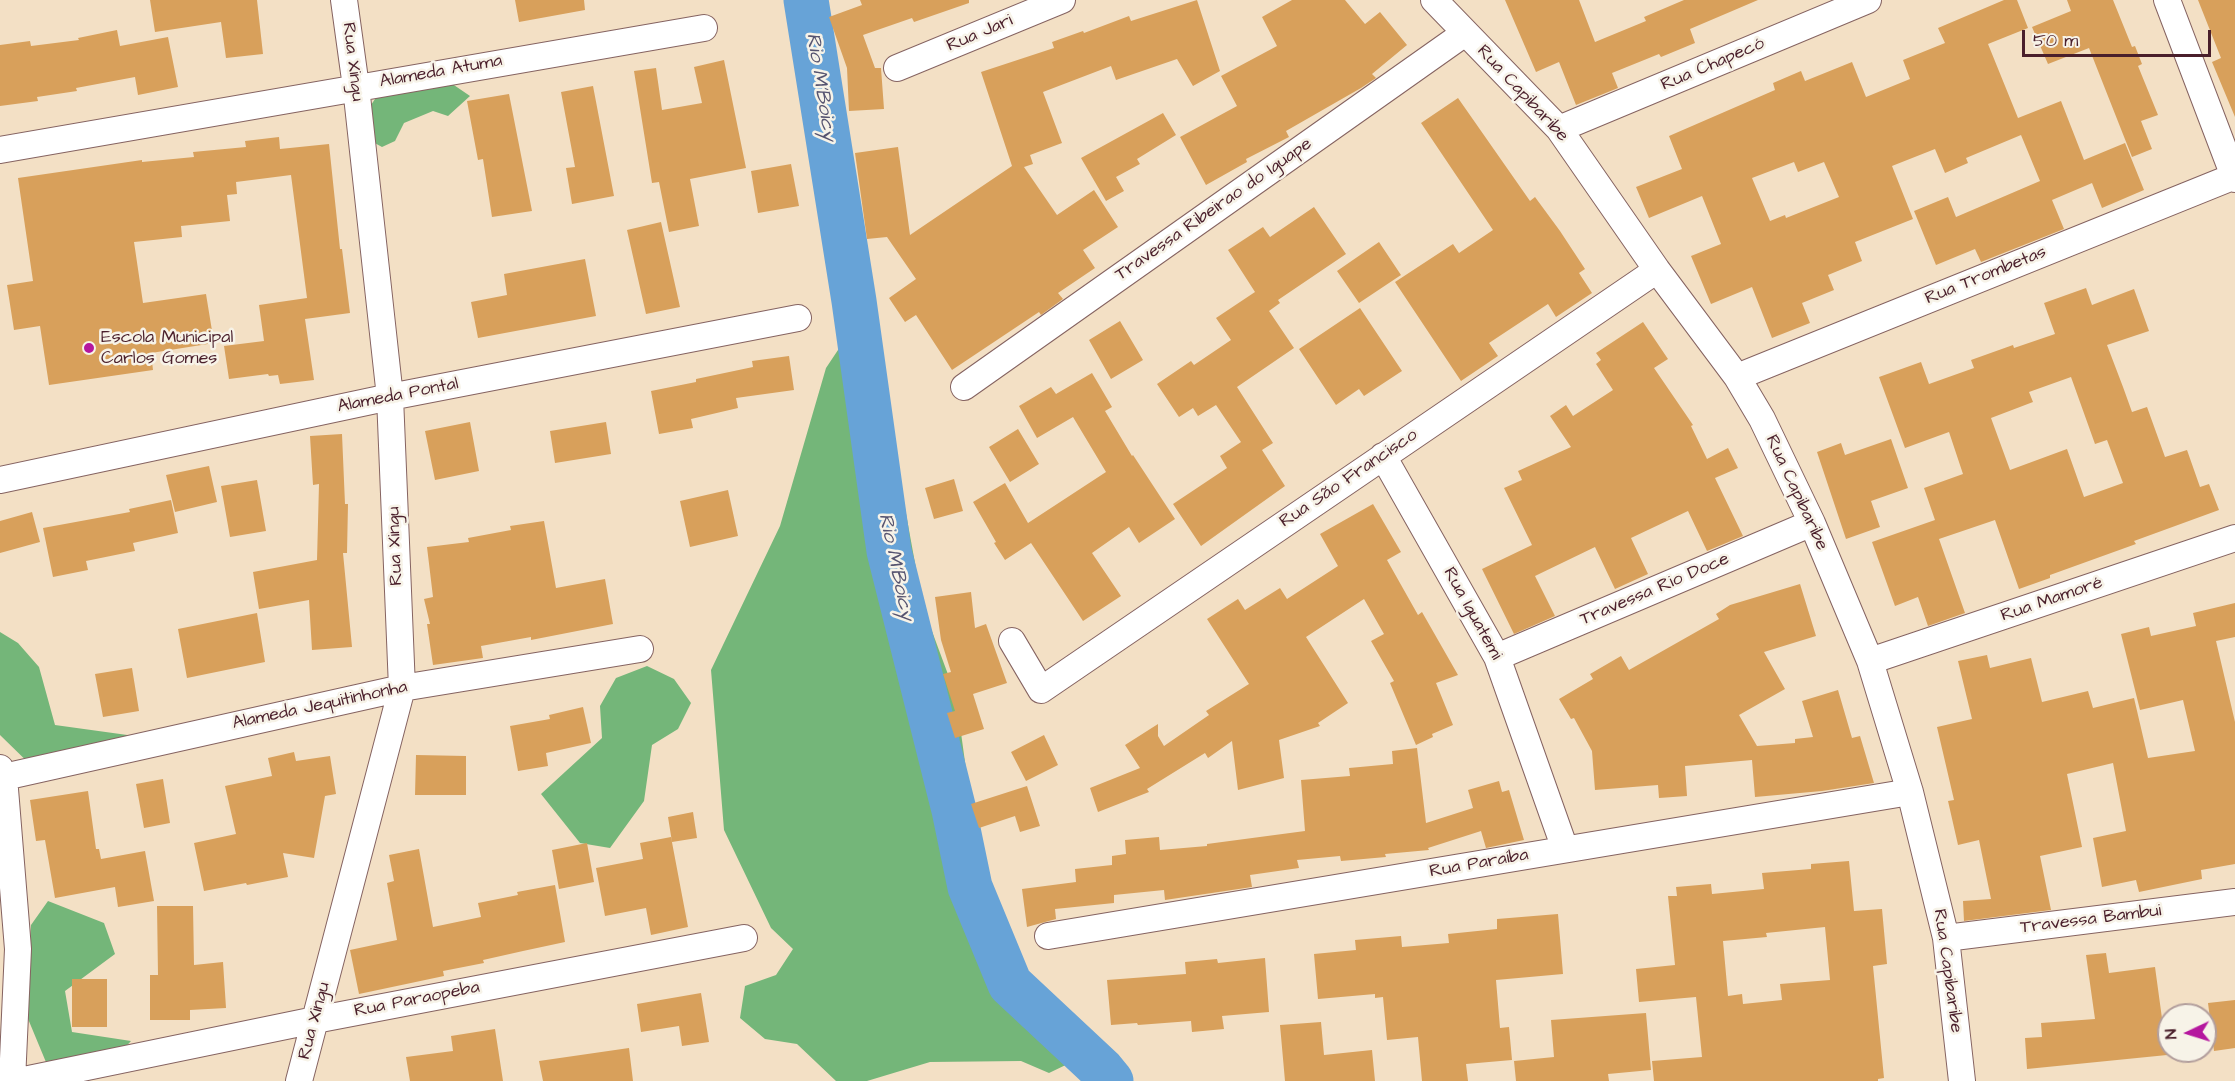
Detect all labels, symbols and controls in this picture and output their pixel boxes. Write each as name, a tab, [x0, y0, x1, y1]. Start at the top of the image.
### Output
street label: Rua Jari	[944, 10, 1016, 58]
scale bar	[2025, 18, 2214, 56]
street label: Rua Xingu	[336, 21, 368, 103]
text: 50 m	[2033, 28, 2078, 53]
water label: Rio M'Boicy	[800, 32, 840, 142]
street label: Rua Chapecó	[1658, 33, 1768, 97]
street label: Rua Capibaribe	[1472, 41, 1572, 147]
street label: Alameda Atuma	[378, 51, 504, 93]
street label: Travessa Ribeirao do Iguape	[1112, 134, 1316, 286]
street label: Rua Trombetas	[1922, 242, 2050, 310]
place label: Escola Municipal Carlos Gomes	[101, 327, 233, 370]
marker: Escola Municipal Carlos Gomes	[82, 341, 96, 355]
street label: Alameda Pontal	[336, 374, 460, 418]
street label: Rua São Francisco	[1276, 425, 1422, 533]
street label: Rua Capibaribe	[1760, 432, 1832, 554]
street label: Rua Xingu	[384, 506, 408, 586]
water label: Rio M'Boicy	[872, 511, 918, 623]
street label: Travessa Rio Doce	[1577, 549, 1733, 631]
street label: Rua Iguatemi	[1438, 564, 1506, 664]
street label: Rua Mamoré	[1998, 573, 2106, 627]
street label: Alameda Jequitinhonha	[231, 677, 409, 735]
street label: Rua Paraíba	[1428, 845, 1530, 883]
street label: Travessa Bambui	[2019, 901, 2163, 939]
street label: Rua Capibaribe	[1928, 908, 1966, 1034]
street label: Rua Paraopeba	[353, 977, 481, 1023]
street label: Rua Xingu	[294, 980, 336, 1062]
north arrow	[2157, 1003, 2217, 1063]
text: N	[2160, 1028, 2182, 1040]

